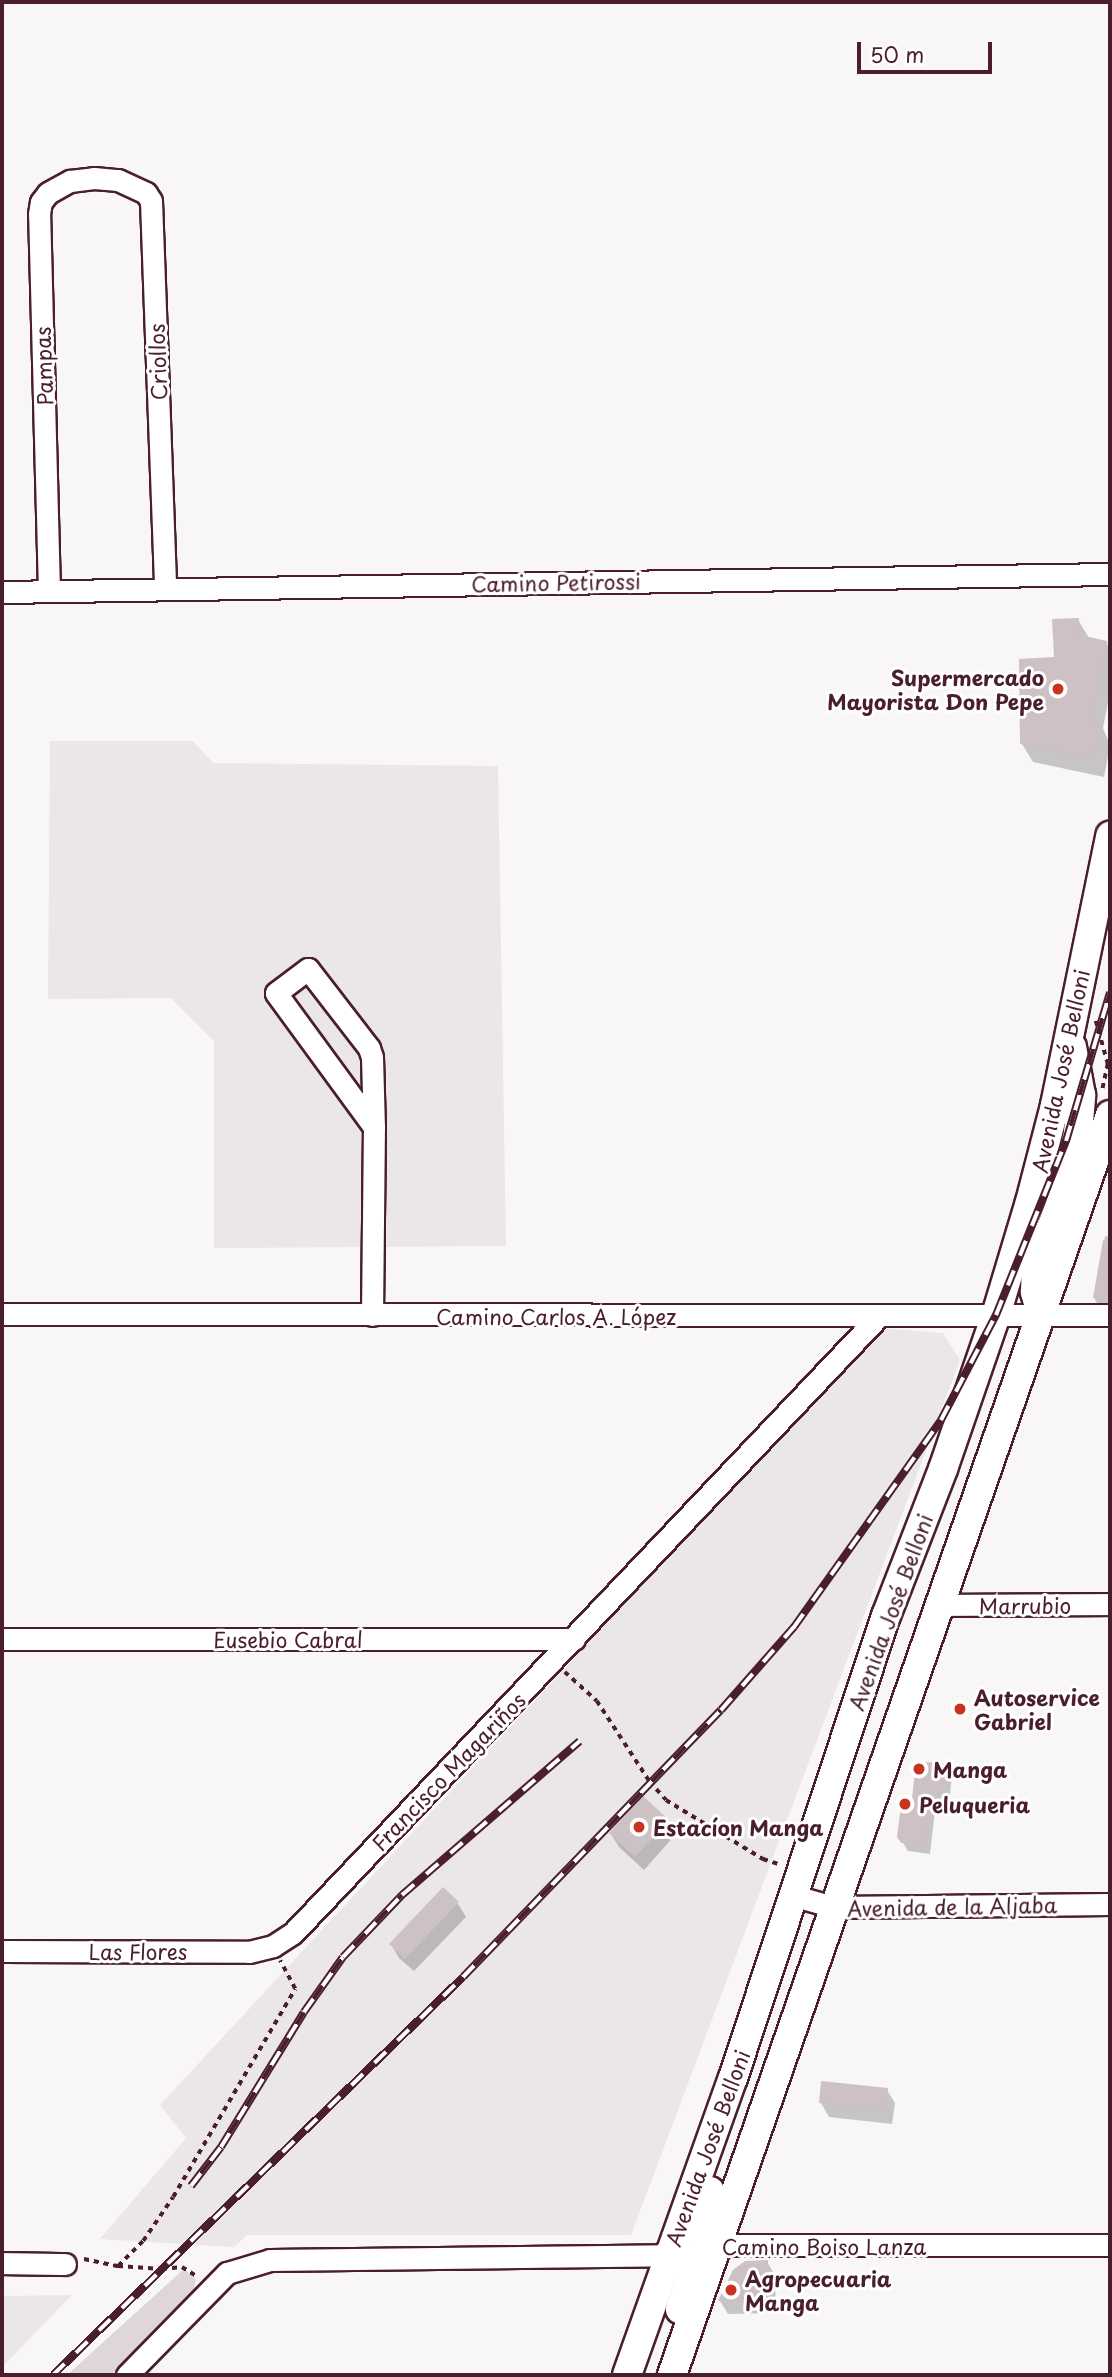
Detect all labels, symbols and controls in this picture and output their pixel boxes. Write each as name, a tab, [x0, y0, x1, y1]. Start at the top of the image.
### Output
scale bar	[860, 28, 995, 72]
text: 50 m	[870, 38, 924, 70]
street label: Criollos	[143, 323, 171, 401]
street label: Pampas	[29, 326, 57, 406]
street label: Camino Petirossi	[471, 568, 641, 596]
place label: Supermercado Mayorista Don Pepe	[829, 664, 1044, 714]
marker: Supermercado Mayorista Don Pepe	[1050, 681, 1066, 697]
street label: Avenida José Belloni	[1026, 967, 1094, 1175]
street label: Camino Carlos A. López	[435, 1303, 677, 1329]
street label: Avenida José Belloni	[843, 1511, 937, 1713]
street label: Marrubio	[979, 1592, 1071, 1618]
street label: Eusebio Cabral	[213, 1626, 363, 1652]
place label: Autoservice Gabriel	[974, 1684, 1100, 1734]
street label: Francisco Magariños	[367, 1687, 529, 1855]
marker: Autoservice Gabriel	[952, 1701, 968, 1717]
place label: Manga	[933, 1756, 1007, 1782]
marker: Manga	[911, 1761, 927, 1777]
place label: Peluqueria	[919, 1791, 1030, 1817]
marker: Peluqueria	[897, 1796, 913, 1812]
place label: Estacíon Manga	[653, 1814, 824, 1840]
marker: Estacíon Manga	[631, 1819, 647, 1835]
street label: Avenida de la Aljaba	[847, 1892, 1057, 1920]
street label: Las Flores	[88, 1938, 188, 1964]
street label: Avenida José Belloni	[660, 2047, 754, 2249]
street label: Camino Boiso Lanza	[721, 2233, 927, 2259]
place label: Agropecuaria Manga	[745, 2265, 891, 2315]
marker: Agropecuaria Manga	[723, 2282, 739, 2298]

